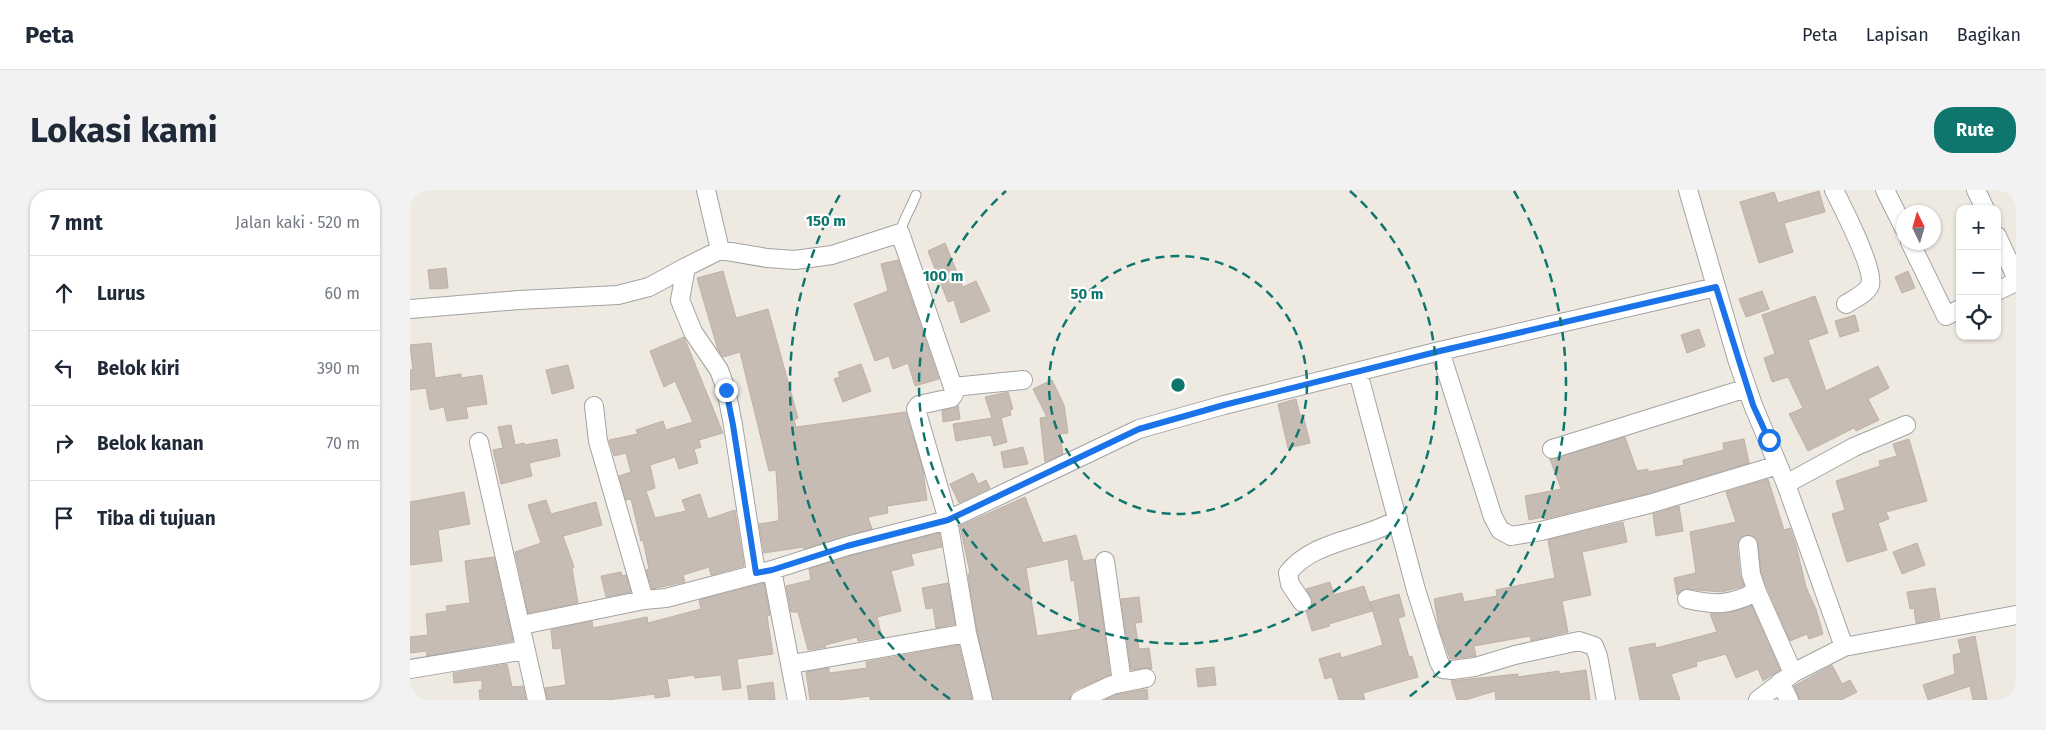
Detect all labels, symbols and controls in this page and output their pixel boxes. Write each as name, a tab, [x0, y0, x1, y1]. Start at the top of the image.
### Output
text: Peta	[25, 21, 74, 49]
text: Peta	[1802, 24, 1838, 46]
text: Lapisan	[1866, 24, 1929, 46]
text: Bagikan	[1957, 24, 2021, 46]
button: Rute	[1934, 107, 2016, 153]
text: Lokasi kami	[30, 109, 218, 151]
north arrow	[1896, 205, 1941, 250]
map controls	[1956, 205, 2001, 340]
button: +	[1956, 205, 2001, 250]
text: 7 mnt	[50, 210, 103, 236]
text: 150 m	[806, 212, 846, 230]
text: Jalan kaki · 520 m	[235, 213, 360, 232]
button: −	[1956, 250, 2001, 295]
text: 100 m	[923, 267, 963, 285]
icon: ahead	[50, 279, 78, 307]
text: Lurus	[97, 282, 145, 305]
text: 60 m	[325, 284, 360, 303]
text: 50 m	[1070, 285, 1104, 303]
button: locate	[1956, 295, 2001, 340]
icon: left	[50, 354, 78, 382]
text: Belok kiri	[97, 357, 180, 380]
text: 390 m	[317, 359, 360, 378]
centre of rings	[1169, 376, 1187, 394]
route end	[715, 379, 738, 402]
icon: right	[50, 429, 78, 457]
route start	[1758, 429, 1781, 452]
text: Belok kanan	[97, 432, 204, 455]
text: 70 m	[326, 434, 360, 453]
icon: arrive	[50, 504, 78, 532]
text: Tiba di tujuan	[97, 507, 216, 530]

